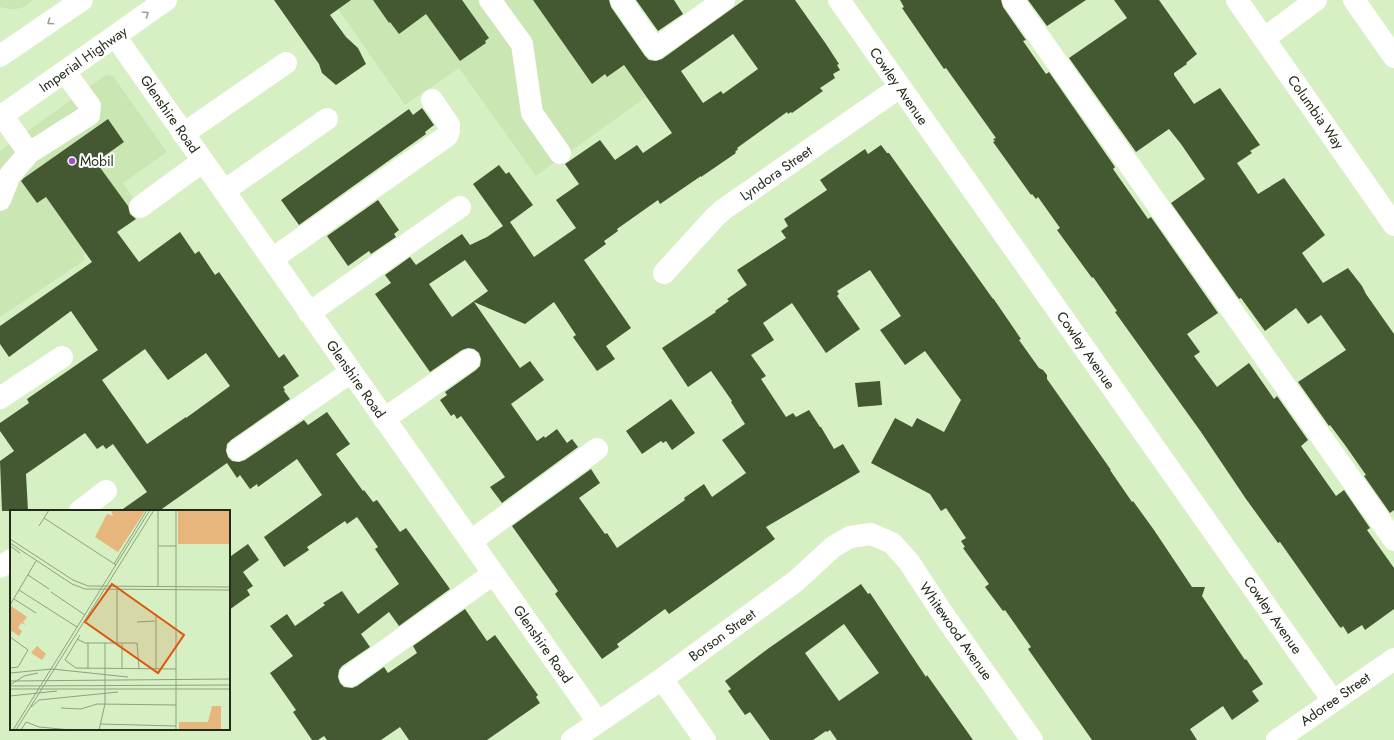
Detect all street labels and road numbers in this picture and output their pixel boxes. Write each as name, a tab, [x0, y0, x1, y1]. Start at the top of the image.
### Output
street label: Imperial Highway	[35, 21, 132, 97]
street label: Cowley Avenue	[865, 43, 933, 129]
street label: Glenshire Road	[136, 71, 204, 157]
street label: Columbia Way	[1283, 71, 1349, 154]
street label: Lyndora Street	[736, 140, 817, 205]
street label: Cowley Avenue	[1052, 307, 1120, 393]
street label: Glenshire Road	[322, 336, 390, 422]
street label: Cowley Avenue	[1239, 572, 1307, 658]
street label: Whitewood Avenue	[915, 578, 997, 684]
street label: Glenshire Road	[509, 601, 577, 687]
street label: Borson Street	[684, 603, 760, 666]
street label: Adoree Street	[1296, 667, 1375, 731]

